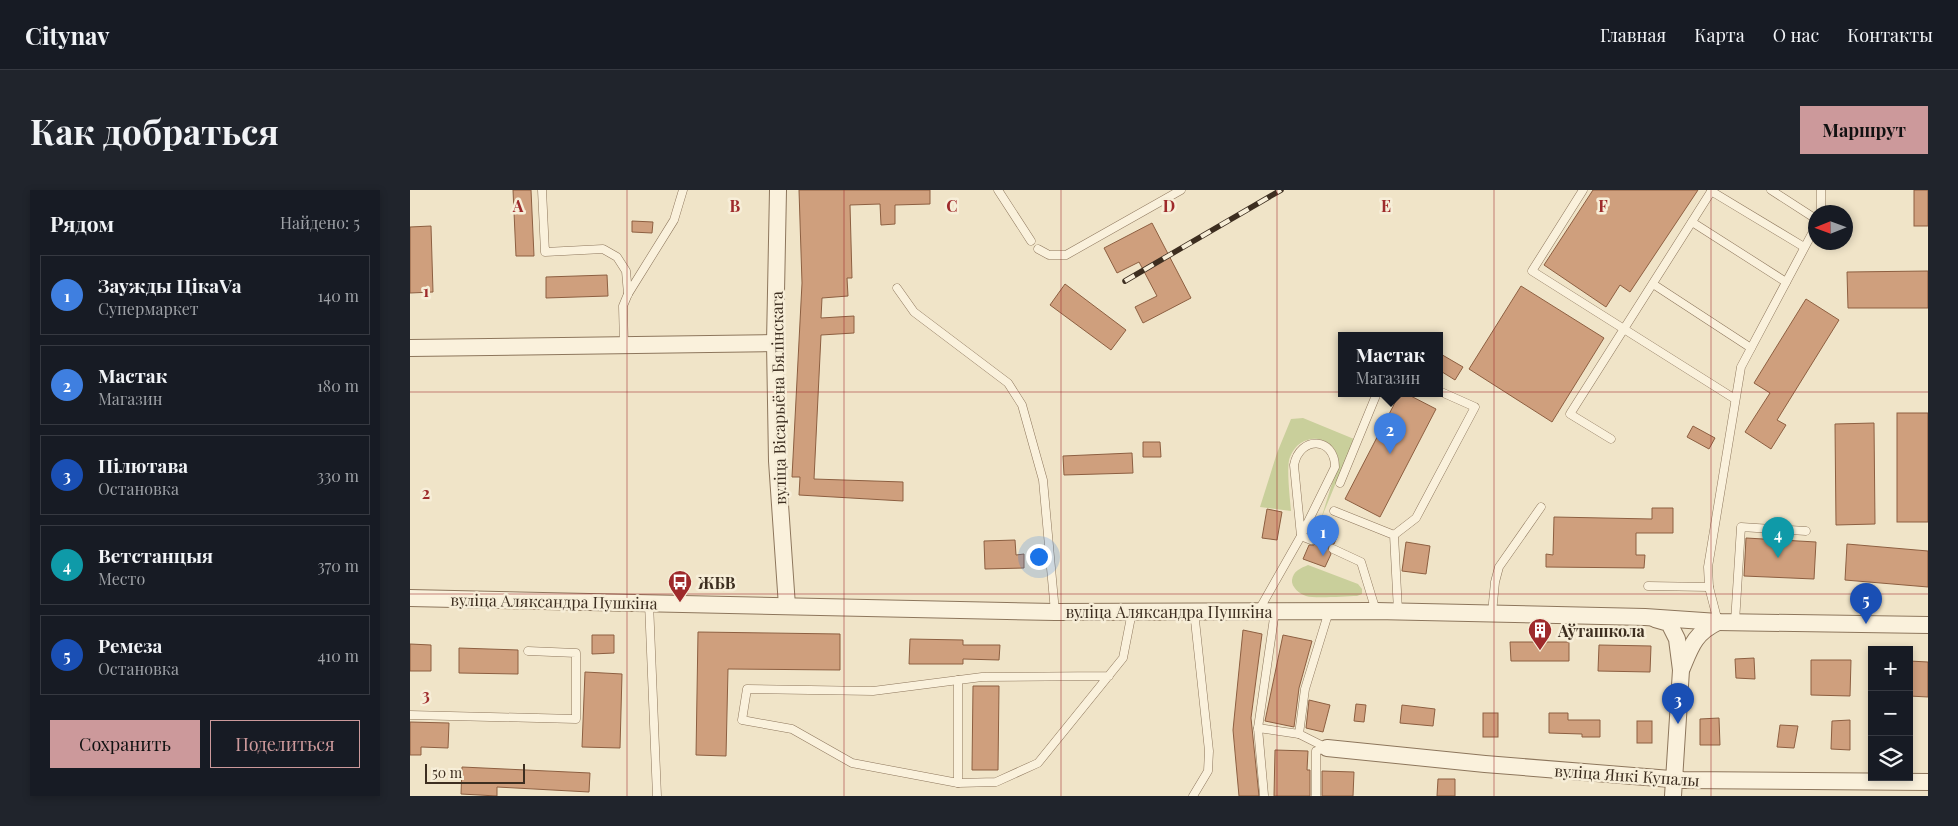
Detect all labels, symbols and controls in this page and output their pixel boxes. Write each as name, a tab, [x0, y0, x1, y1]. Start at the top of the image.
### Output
text: Citynav	[25, 19, 110, 51]
text: Главная	[1600, 23, 1666, 47]
text: Карта	[1694, 23, 1745, 47]
text: О нас	[1773, 23, 1819, 47]
text: Контакты	[1847, 23, 1933, 47]
button: Маршрут	[1800, 106, 1928, 154]
text: Как добраться	[30, 107, 279, 154]
text: A	[512, 195, 524, 216]
text: B	[730, 195, 741, 216]
text: C	[946, 195, 958, 216]
text: D	[1163, 195, 1175, 216]
text: E	[1381, 195, 1391, 216]
text: F	[1598, 195, 1608, 216]
north arrow	[1808, 205, 1853, 250]
text: Рядом	[50, 209, 114, 237]
text: Найдено: 5	[280, 212, 360, 233]
text: Заужды ЦікаVа	[98, 272, 242, 298]
text: 1	[423, 280, 429, 301]
text: 1	[64, 285, 70, 306]
text: 140 m	[317, 285, 359, 306]
street label: вуліца Вісарыёна Бялінскага	[766, 291, 790, 505]
text: Супермаркет	[98, 298, 199, 319]
popup	[1338, 332, 1443, 397]
text: Мастак	[1356, 341, 1425, 367]
text: Мастак	[98, 362, 167, 388]
text: Магазин	[1356, 367, 1420, 388]
text: 2	[63, 375, 71, 396]
text: 180 m	[317, 375, 359, 396]
text: Магазин	[98, 388, 163, 409]
pin: 2	[1374, 413, 1406, 454]
text: Пілютава	[98, 452, 188, 478]
text: 3	[63, 465, 71, 486]
text: 330 m	[317, 465, 359, 486]
text: Остановка	[98, 478, 179, 499]
text: 2	[422, 482, 430, 503]
pin: 1	[1307, 515, 1339, 556]
pin: 4	[1762, 517, 1794, 558]
text: Ветстанцыя	[98, 542, 213, 568]
your location	[1026, 544, 1052, 570]
text: 4	[63, 555, 71, 576]
text: 370 m	[317, 555, 359, 576]
text: Место	[98, 568, 145, 589]
bus stop icon: ЖБВ	[667, 569, 693, 603]
place label: ЖБВ	[697, 572, 736, 593]
pin: 5	[1850, 583, 1882, 624]
street label: вуліца Аляксандра Пушкіна	[450, 589, 658, 613]
street label: вуліца Аляксандра Пушкіна	[1065, 601, 1273, 622]
building icon: Аўташкола	[1527, 617, 1553, 651]
place label: Аўташкола	[1557, 620, 1645, 641]
text: Ремеза	[98, 632, 162, 658]
text: 5	[63, 645, 71, 666]
text: 410 m	[317, 645, 359, 666]
map controls	[1868, 646, 1913, 781]
button: +	[1868, 646, 1913, 691]
text: Остановка	[98, 658, 179, 679]
pin: 3	[1662, 683, 1694, 724]
text: 3	[422, 684, 430, 705]
button: −	[1868, 691, 1913, 736]
button: Сохранить	[50, 720, 200, 768]
button: Поделиться	[210, 720, 360, 768]
button: layers	[1868, 736, 1913, 781]
street label: вуліца Янкі Купалы	[1554, 759, 1700, 791]
scale bar	[425, 761, 525, 784]
text: 50 m	[432, 763, 462, 782]

